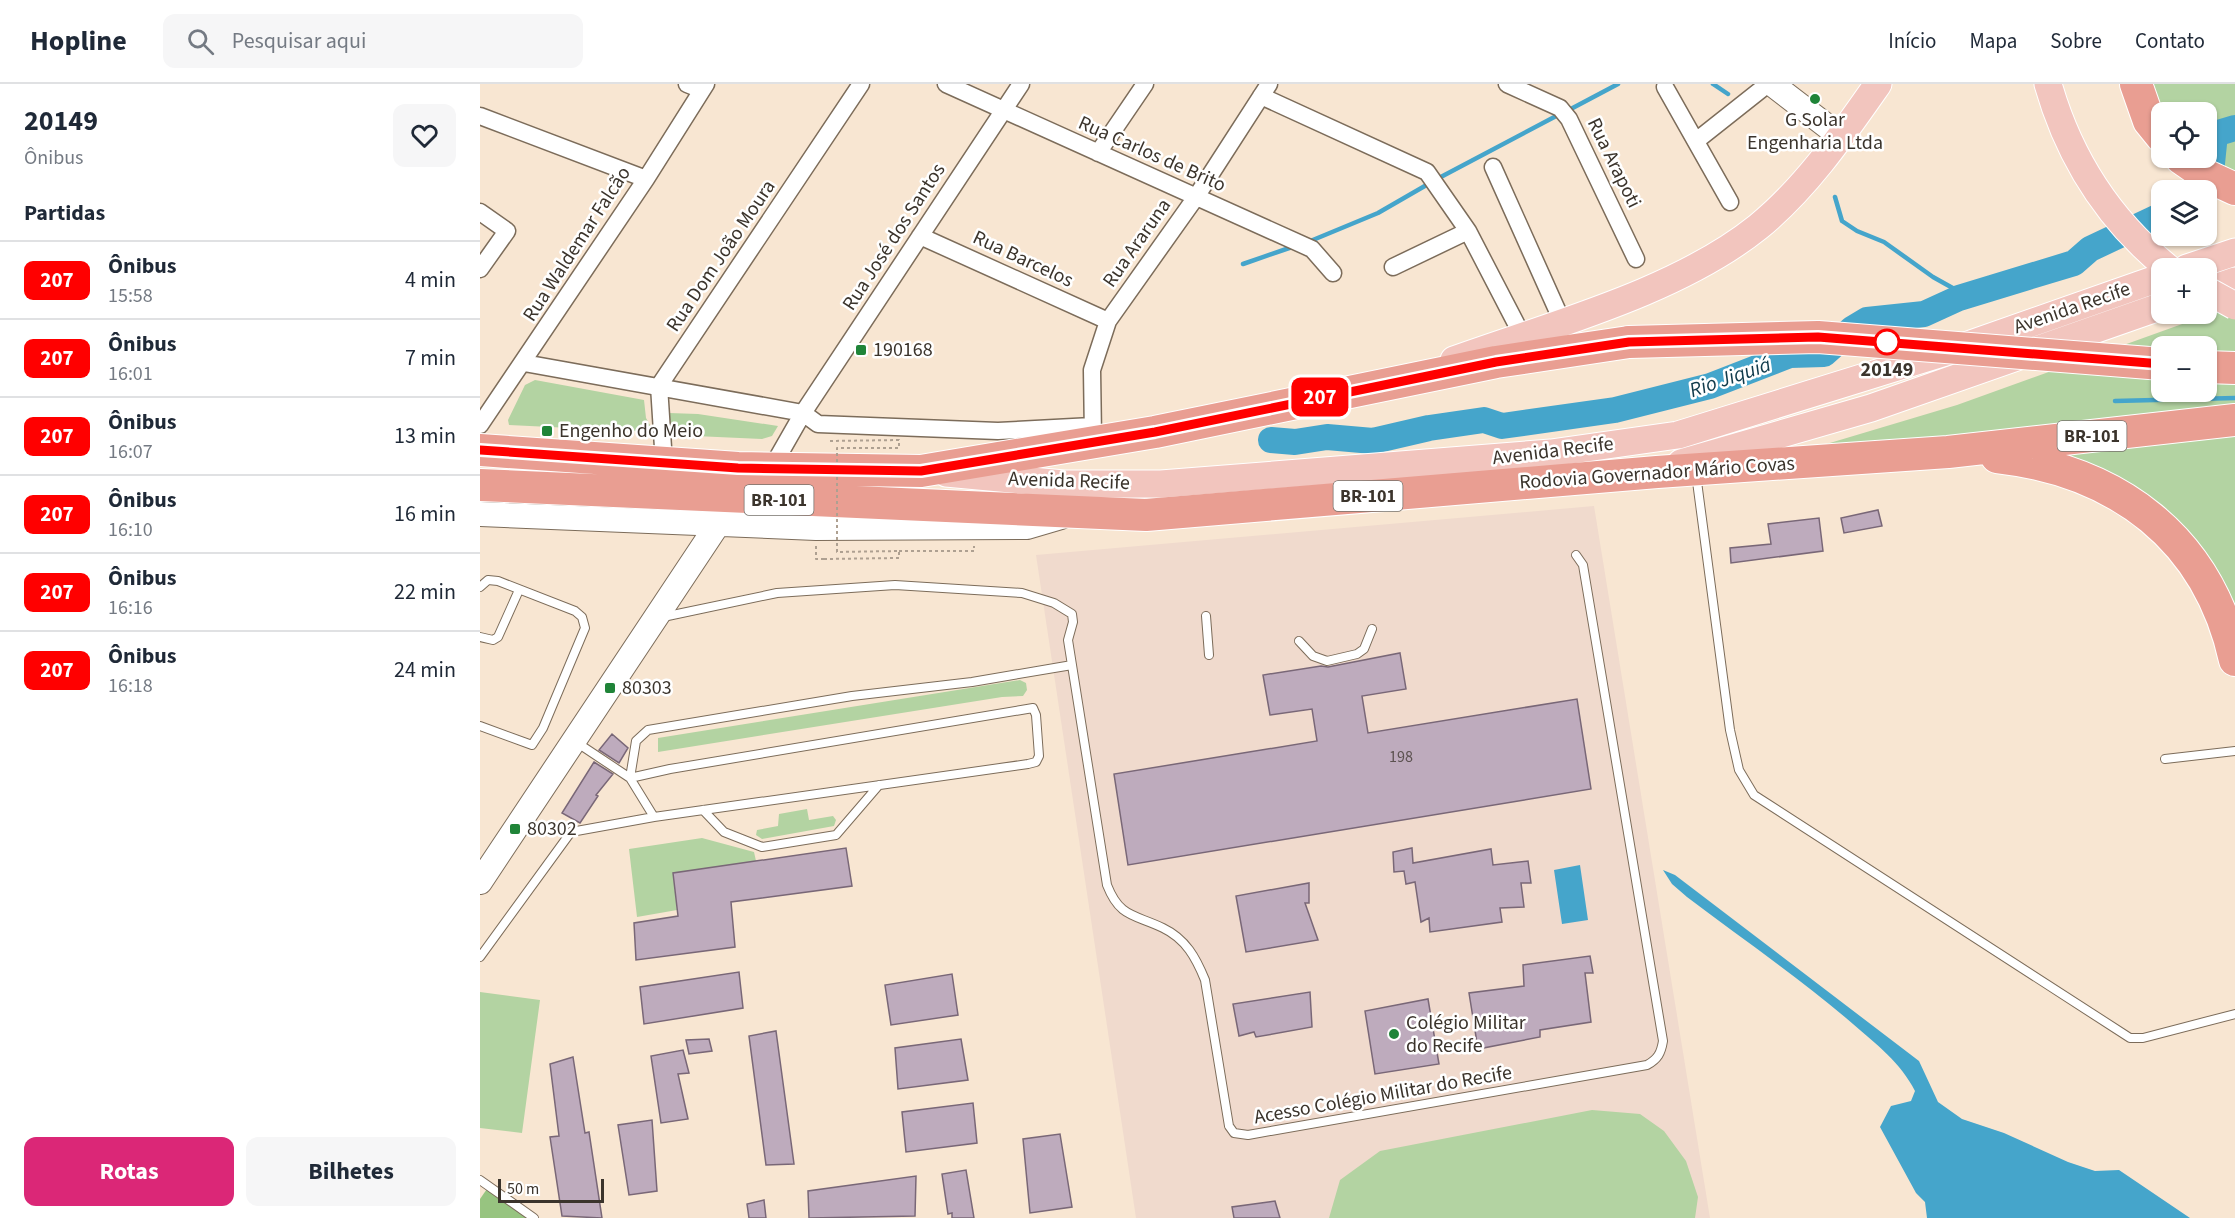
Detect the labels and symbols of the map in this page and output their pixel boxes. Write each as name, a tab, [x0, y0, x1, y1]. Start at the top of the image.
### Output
marker: G Solar Engenharia Ltda	[1808, 92, 1822, 106]
place label: G Solar Engenharia Ltda	[1747, 106, 1883, 157]
street label: Rua Carlos de Brito	[1074, 109, 1230, 199]
street label: Rua Arapoti	[1580, 113, 1648, 213]
street label: Rua José dos Santos	[836, 158, 952, 316]
street label: Rua Waldemar Falcão	[516, 161, 638, 327]
street label: Rua Dom João Moura	[660, 174, 782, 338]
street label: Rua Araruna	[1096, 193, 1178, 293]
street label: Rua Barcelos	[968, 224, 1078, 294]
street label: Avenida Recife	[2010, 275, 2134, 341]
marker: 20149	[1874, 329, 1900, 355]
place label: 190168	[873, 336, 933, 364]
marker: 190168	[854, 343, 868, 357]
water label: Rio Jiquiá	[1685, 349, 1775, 405]
place label: 20149	[1861, 356, 1913, 384]
line badge: 207	[1286, 378, 1354, 416]
place label: Engenho do Meio	[559, 417, 703, 445]
road number: BR-101	[2058, 421, 2126, 451]
marker: Engenho do Meio	[540, 424, 554, 438]
street label: Avenida Recife	[1491, 430, 1615, 472]
street label: Rodovia Governador Mário Covas	[1518, 449, 1796, 497]
street label: Avenida Recife	[1008, 465, 1130, 497]
road number: BR-101	[1334, 481, 1402, 511]
road number: BR-101	[744, 485, 814, 515]
place label: 80303	[622, 674, 672, 702]
marker: 80303	[603, 681, 617, 695]
house number: 198	[1389, 746, 1413, 768]
place label: 80302	[527, 815, 577, 843]
marker: 80302	[508, 822, 522, 836]
place label: Colégio Militar do Recife	[1406, 1009, 1526, 1060]
marker: Colégio Militar do Recife	[1387, 1027, 1401, 1041]
street label: Acesso Colégio Militar do Recife	[1252, 1058, 1514, 1131]
scale bar	[498, 1176, 604, 1204]

